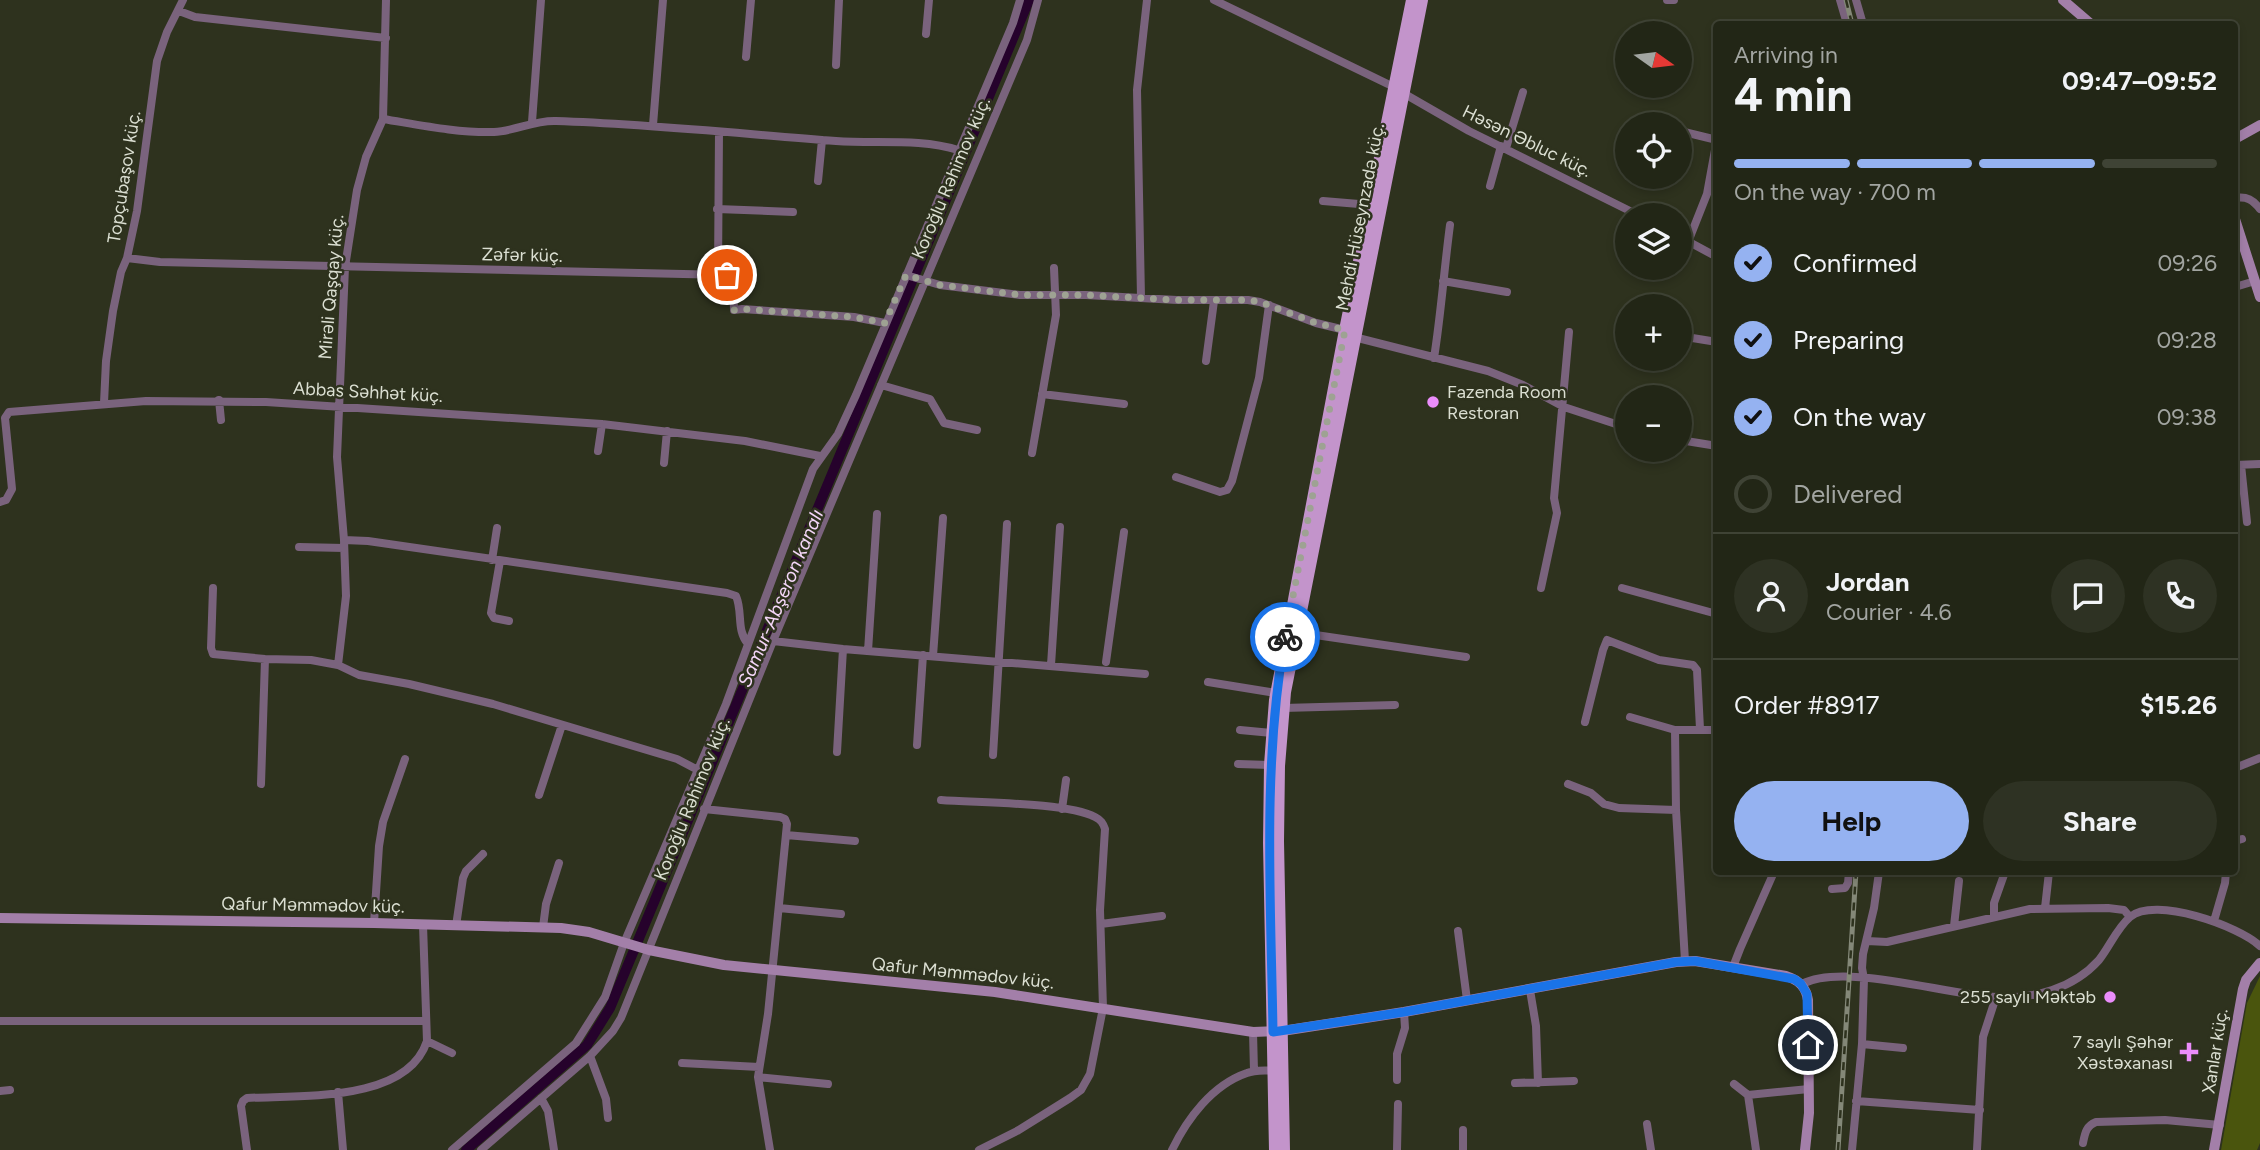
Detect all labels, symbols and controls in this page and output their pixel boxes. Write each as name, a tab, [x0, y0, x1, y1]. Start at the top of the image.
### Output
north arrow	[1615, 21, 1692, 98]
map controls	[1615, 21, 1692, 462]
text: Arriving in	[1734, 41, 1838, 69]
text: 09:47–09:52	[2062, 65, 2217, 97]
text: 4 min	[1734, 67, 1852, 123]
street label: Koroğlu Rəhimov küç.	[907, 94, 995, 262]
street label: Həsən Əbluc küç.	[1459, 100, 1595, 182]
street label: Topçubaşov küç.	[103, 109, 145, 245]
button: locate	[1615, 112, 1692, 189]
street label: Mehdi Hüseynzadə küç.	[1331, 121, 1389, 313]
text: On the way · 700 m	[1734, 178, 1936, 206]
button: layers	[1615, 203, 1692, 280]
street label: Mirəli Qaşqay küç.	[314, 214, 348, 360]
street label: Zəfər küç.	[481, 243, 563, 267]
icon: check	[1734, 244, 1772, 282]
pin	[697, 245, 757, 305]
text: Confirmed	[1793, 247, 1917, 279]
text: 09:26	[2158, 249, 2217, 277]
icon: bag	[708, 256, 746, 294]
button: +	[1615, 294, 1692, 371]
icon: check	[1734, 321, 1772, 359]
text: Preparing	[1793, 324, 1904, 356]
text: 09:28	[2156, 326, 2217, 354]
street label: Abbas Səhhət küç.	[293, 377, 443, 407]
place label: Fazenda Room Restoran	[1447, 381, 1566, 424]
button: −	[1615, 385, 1692, 462]
marker: Fazenda Room Restoran	[1425, 394, 1441, 410]
icon: check	[1734, 398, 1772, 436]
text: On the way	[1793, 401, 1926, 433]
text: 09:38	[2157, 403, 2217, 431]
text: Delivered	[1793, 478, 1902, 510]
water label: Samur-Abşeron kanalı	[733, 506, 828, 690]
button: person	[1734, 559, 1808, 633]
button: chat	[2051, 559, 2125, 633]
button: phone	[2143, 559, 2217, 633]
text: Jordan	[1826, 566, 1909, 598]
text: Courier · 4.6	[1826, 598, 1952, 626]
courier	[1250, 602, 1320, 672]
icon: bike	[1266, 618, 1304, 656]
text: Order #8917	[1734, 689, 1879, 721]
text: $15.26	[2140, 689, 2217, 721]
street label: Koroğlu Rəhimov küç.	[649, 714, 735, 884]
button: Help	[1734, 781, 1969, 861]
button: Share	[1983, 781, 2217, 861]
street label: Qafur Məmmədov küç.	[221, 892, 405, 918]
street label: Qafur Məmmədov küç.	[871, 952, 1055, 994]
place label: 255 saylı Məktəb	[1960, 986, 2096, 1008]
marker: 255 saylı Məktəb	[2102, 989, 2118, 1005]
street label: Xanlar küç.	[2197, 1007, 2233, 1095]
pin	[1778, 1015, 1838, 1075]
icon: home	[1789, 1026, 1827, 1064]
place label: 7 saylı Şəhər Xəstəxanası	[2072, 1031, 2173, 1074]
marker: 7 saylı Şəhər Xəstəxanası	[2179, 1042, 2199, 1062]

